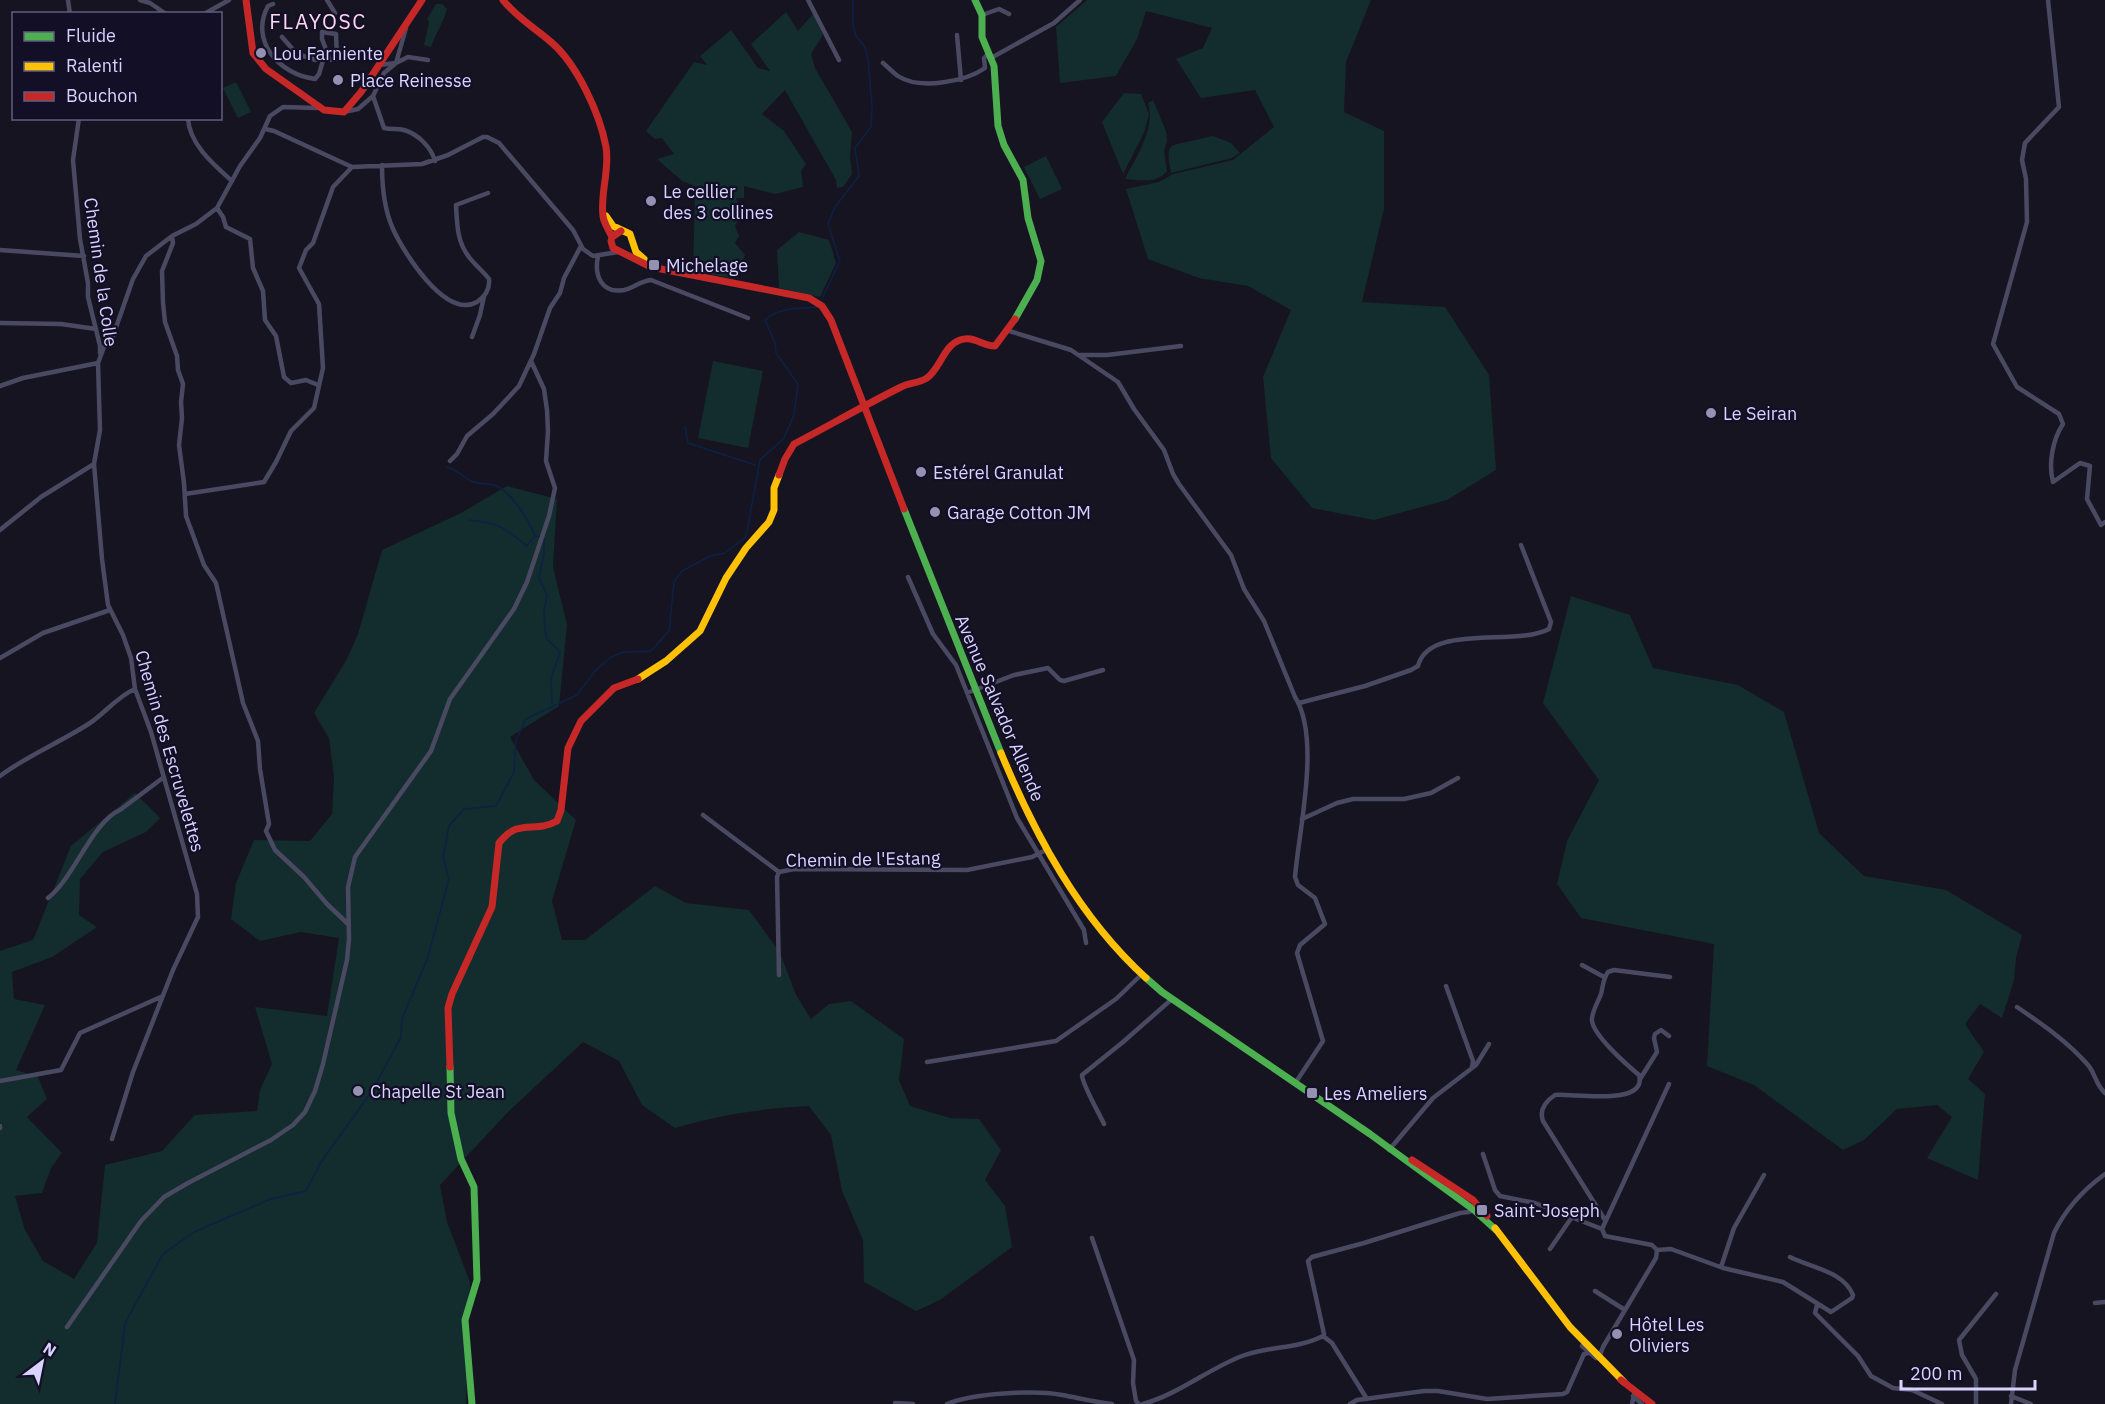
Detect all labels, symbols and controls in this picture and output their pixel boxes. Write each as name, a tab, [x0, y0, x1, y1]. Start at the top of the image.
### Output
district label: FLAYOSC	[269, 7, 367, 35]
legend	[12, 12, 222, 120]
text: Fluide	[66, 24, 116, 47]
place label: Lou Farniente	[273, 42, 383, 65]
marker: Lou Farniente	[254, 46, 268, 60]
text: Ralenti	[66, 54, 123, 77]
place label: Place Reinesse	[350, 69, 472, 92]
marker: Place Reinesse	[331, 73, 345, 87]
text: Bouchon	[66, 84, 138, 107]
place label: Le cellier des 3 collines	[663, 180, 773, 224]
marker: Le cellier des 3 collines	[644, 194, 658, 208]
street label: Chemin de la Colle	[79, 196, 123, 348]
place label: Michelage	[666, 254, 748, 277]
marker: Michelage	[647, 258, 661, 272]
place label: Le Seiran	[1723, 402, 1797, 425]
marker: Le Seiran	[1704, 406, 1718, 420]
place label: Estérel Granulat	[933, 461, 1064, 484]
marker: Estérel Granulat	[914, 465, 928, 479]
place label: Garage Cotton JM	[947, 501, 1091, 524]
marker: Garage Cotton JM	[928, 505, 942, 519]
street label: Avenue Salvador Allende	[950, 611, 1050, 805]
street label: Chemin des Escruvelettes	[130, 647, 210, 855]
street label: Chemin de l'Estang	[786, 846, 941, 872]
place label: Chapelle St Jean	[370, 1080, 505, 1103]
place label: Les Ameliers	[1324, 1082, 1428, 1105]
marker: Chapelle St Jean	[351, 1084, 365, 1098]
marker: Les Ameliers	[1305, 1086, 1319, 1100]
place label: Saint-Joseph	[1494, 1199, 1600, 1222]
marker: Saint-Joseph	[1475, 1203, 1489, 1217]
place label: Hôtel Les Oliviers	[1629, 1313, 1705, 1357]
marker: Hôtel Les Oliviers	[1610, 1327, 1624, 1341]
north arrow	[12, 1332, 72, 1392]
text: N	[40, 1338, 60, 1361]
scale bar	[1901, 1353, 2034, 1391]
text: 200 m	[1910, 1362, 1962, 1385]

